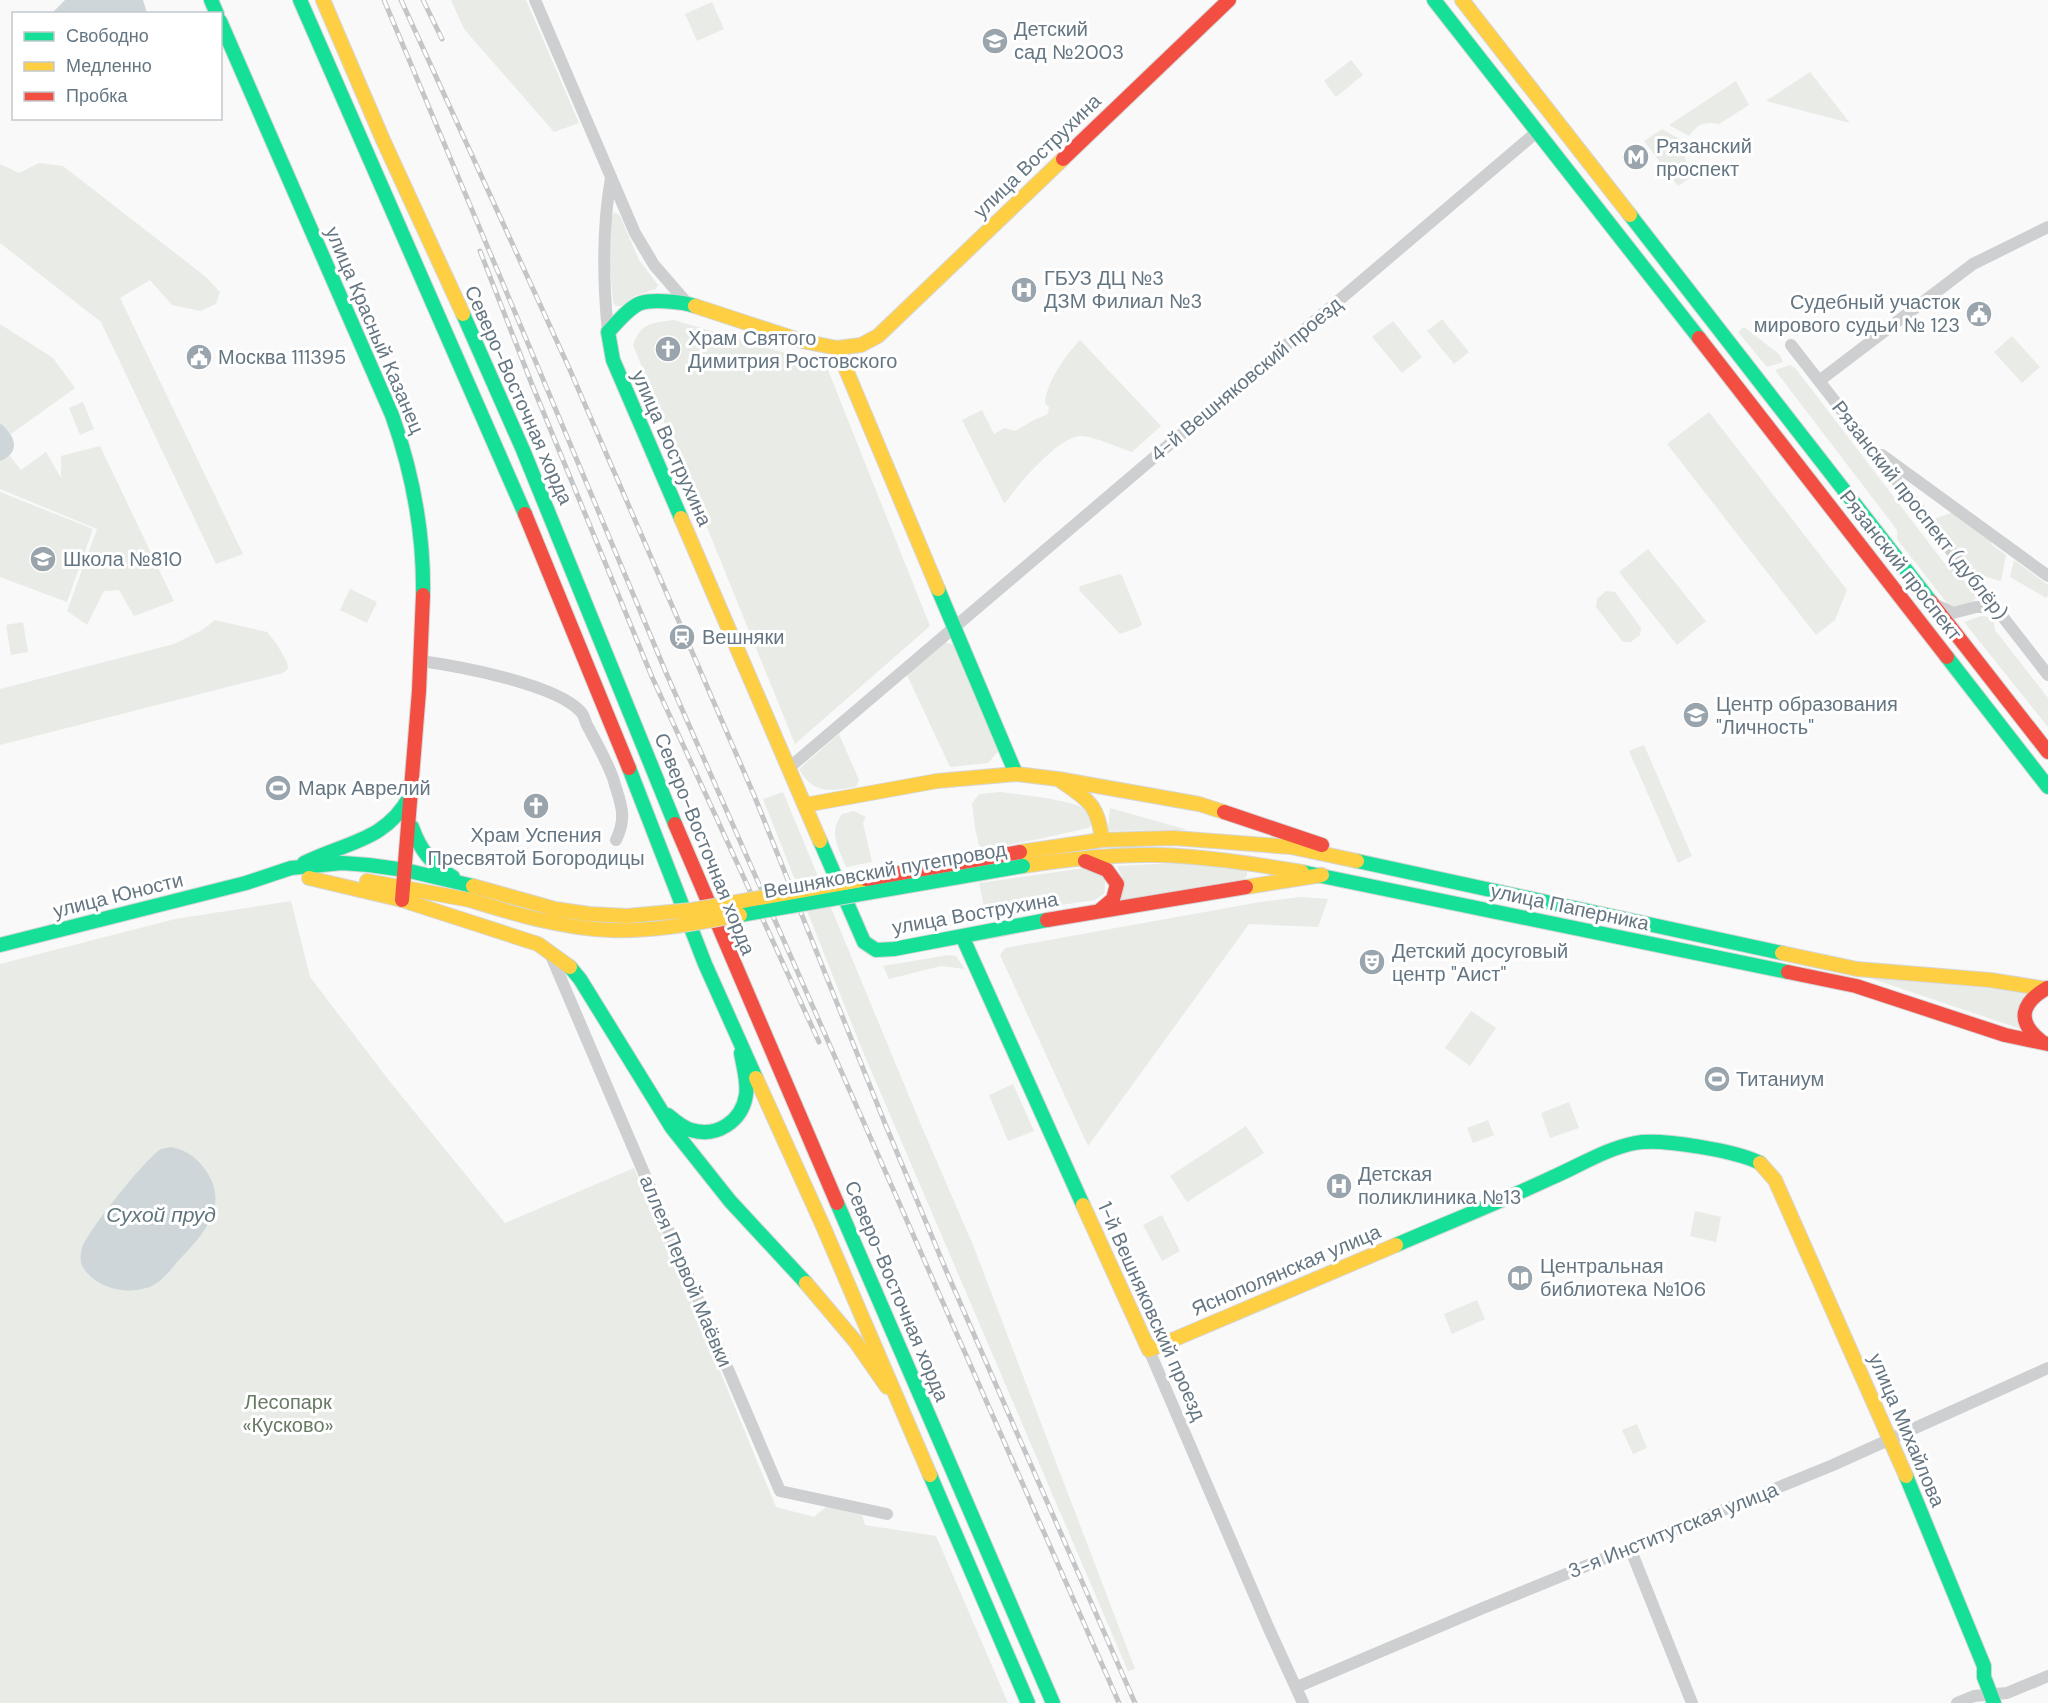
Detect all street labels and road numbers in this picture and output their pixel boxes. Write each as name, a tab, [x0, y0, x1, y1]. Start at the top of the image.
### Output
street label: улица Вострухина	[967, 88, 1107, 224]
street label: улица Красный Казанец	[320, 222, 430, 438]
street label: Северо-Восточная хорда	[459, 281, 579, 509]
street label: 4-й Вешняковский проезд	[1145, 291, 1348, 467]
street label: улица Вострухина	[626, 366, 718, 531]
street label: Рязанский проспект (дублёр)	[1827, 396, 2013, 624]
street label: Рязанский проспект	[1835, 485, 1967, 645]
street label: Северо-Восточная хорда	[648, 729, 762, 960]
street label: Вешняковский путепровод	[762, 836, 1009, 904]
street label: улица Юности	[50, 866, 186, 924]
street label: улица Паперника	[1488, 878, 1652, 937]
street label: улица Вострухина	[890, 885, 1061, 940]
street label: аллея Первой Маёвки	[634, 1171, 738, 1371]
street label: Северо-Восточная хорда	[839, 1177, 956, 1406]
street label: 1-й Вешняковский проезд	[1092, 1197, 1212, 1425]
street label: Яснополянская улица	[1187, 1218, 1385, 1322]
street label: улица Михайлова	[1863, 1349, 1951, 1512]
street label: 3-я Институтская улица	[1564, 1476, 1783, 1584]

